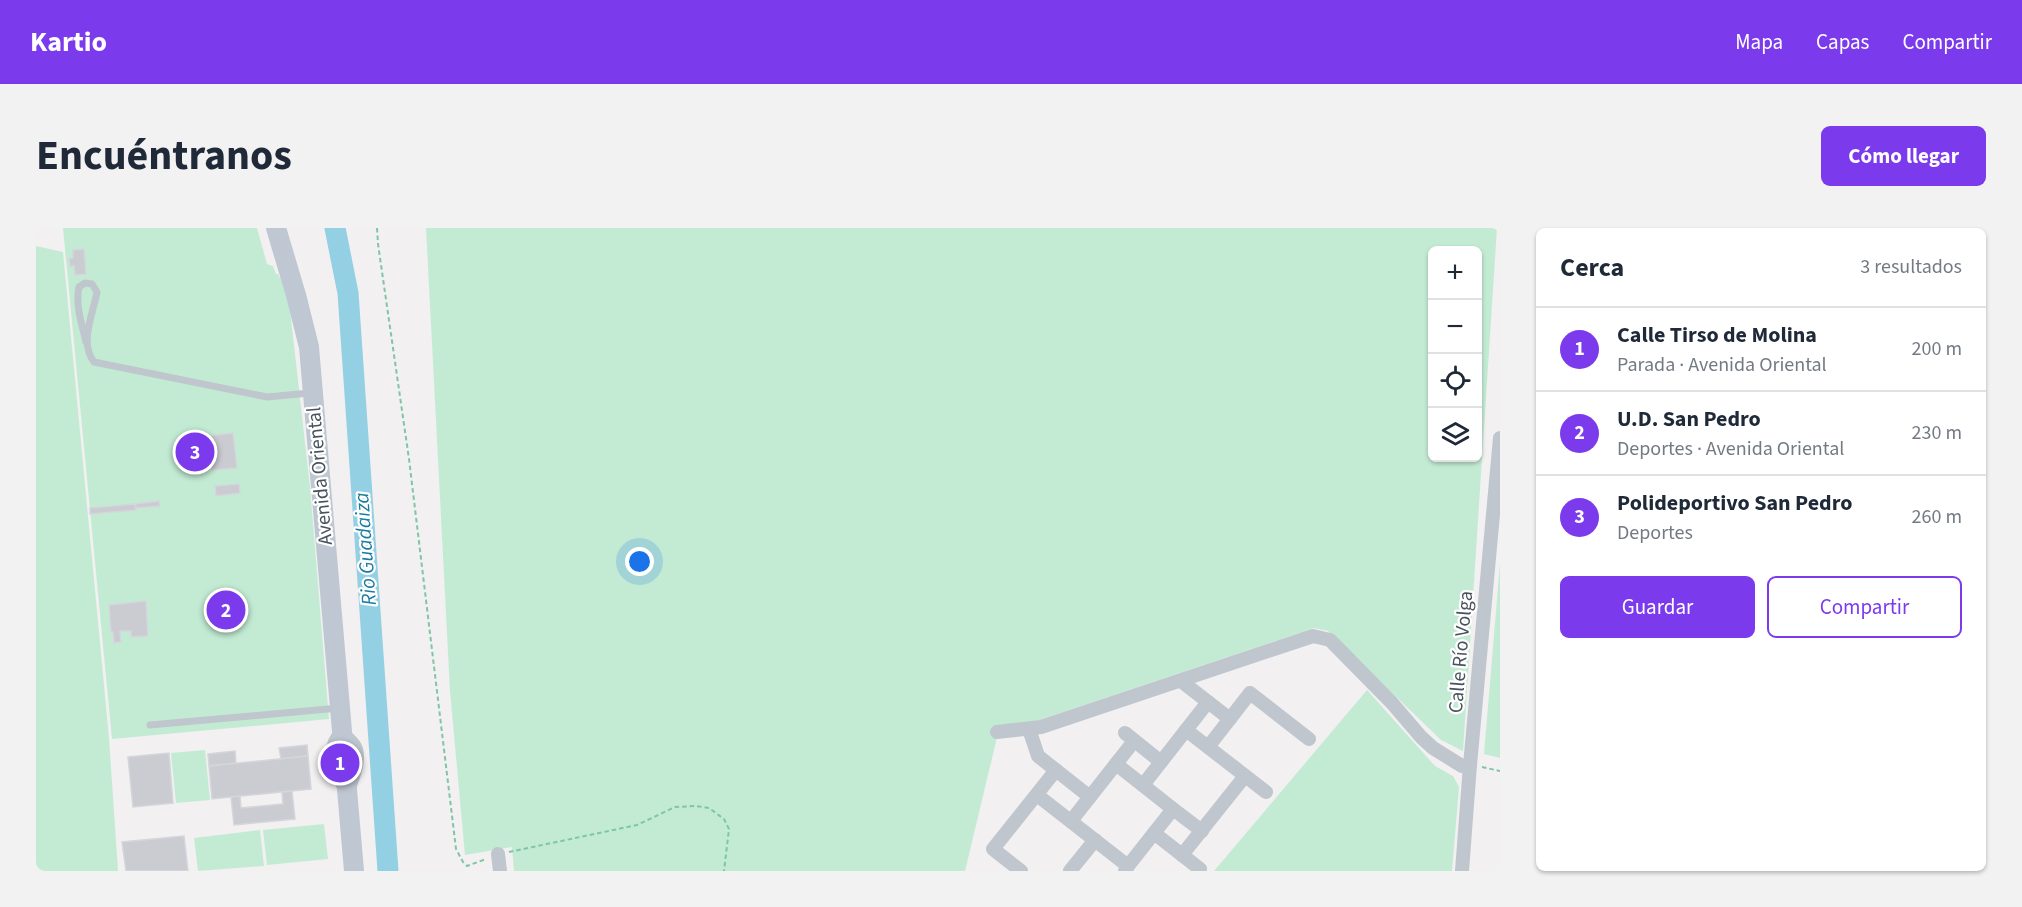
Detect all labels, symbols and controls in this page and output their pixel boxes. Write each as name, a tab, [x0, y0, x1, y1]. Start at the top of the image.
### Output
text: Kartio	[30, 22, 107, 62]
text: Mapa	[1735, 27, 1783, 57]
text: Capas	[1816, 27, 1869, 57]
text: Compartir	[1902, 27, 1992, 57]
text: Encuéntranos	[36, 126, 292, 186]
button: Cómo llegar	[1821, 126, 1986, 186]
map controls	[1428, 246, 1482, 462]
button: +	[1428, 246, 1482, 300]
text: Cerca	[1560, 249, 1624, 286]
text: 3 resultados	[1860, 253, 1962, 281]
button: −	[1428, 300, 1482, 354]
text: Calle Tirso de Molina	[1617, 319, 1817, 351]
text: 1	[1574, 335, 1585, 363]
text: 200 m	[1912, 335, 1962, 363]
text: Parada · Avenida Oriental	[1617, 351, 1827, 379]
button: locate	[1428, 354, 1482, 408]
text: U.D. San Pedro	[1617, 403, 1761, 435]
street label: Avenida Oriental	[300, 406, 340, 546]
button: layers	[1428, 408, 1482, 462]
text: 2	[1574, 419, 1585, 447]
text: 230 m	[1912, 419, 1962, 447]
pin: 3	[176, 430, 214, 474]
text: Deportes · Avenida Oriental	[1617, 435, 1844, 463]
text: Polideportivo San Pedro	[1617, 487, 1852, 519]
water label: Rio Guadaiza	[346, 491, 384, 607]
text: 3	[1574, 503, 1585, 531]
text: 260 m	[1912, 503, 1962, 531]
text: Deportes	[1617, 519, 1693, 547]
your location	[625, 547, 654, 576]
button: Guardar	[1560, 576, 1755, 638]
button: Compartir	[1767, 576, 1962, 638]
pin: 2	[206, 588, 246, 632]
street label: Calle Río Volga	[1442, 590, 1480, 714]
pin: 1	[320, 740, 360, 786]

